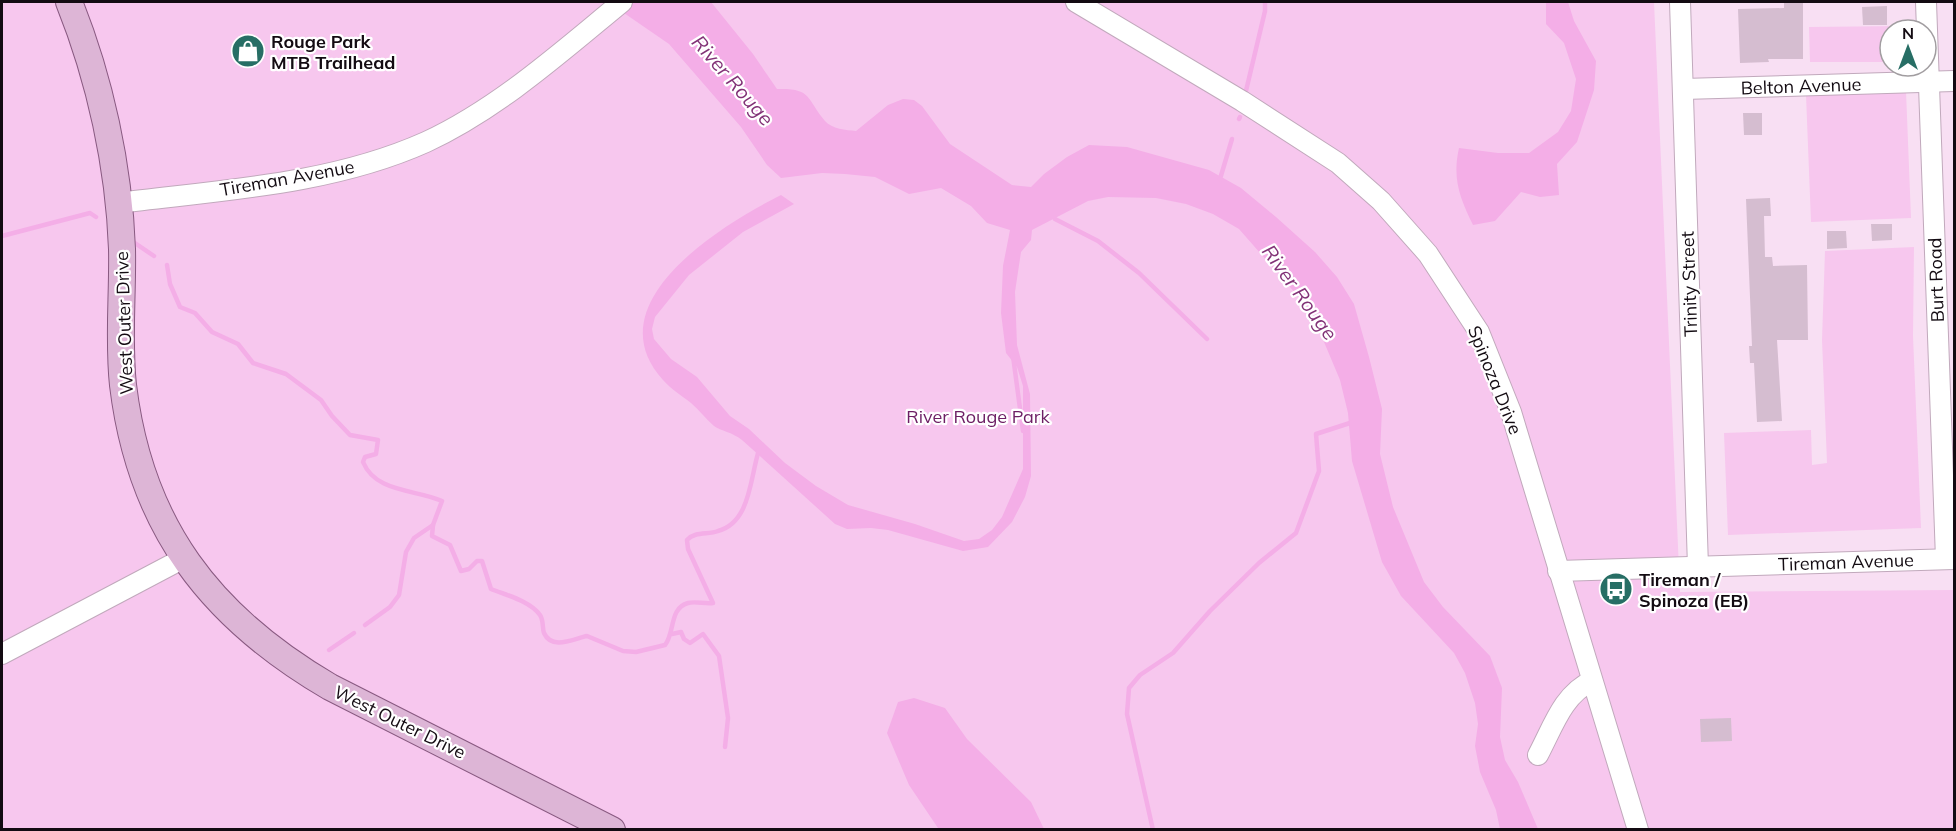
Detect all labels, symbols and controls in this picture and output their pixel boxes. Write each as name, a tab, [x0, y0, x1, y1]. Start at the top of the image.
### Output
north arrow	[1878, 18, 1938, 78]
text: N	[1902, 23, 1914, 43]
place label: Rouge Park MTB Trailhead	[271, 30, 395, 74]
water label: River Rouge	[687, 30, 779, 131]
shop icon: Rouge Park MTB Trailhead	[230, 33, 266, 69]
street label: Belton Avenue	[1740, 72, 1862, 100]
street label: Tireman Avenue	[218, 155, 356, 201]
street label: Trinity Street	[1676, 231, 1702, 337]
street label: Burt Road	[1923, 237, 1949, 323]
water label: River Rouge	[1257, 239, 1343, 345]
street label: West Outer Drive	[110, 251, 138, 395]
street label: Spinoza Drive	[1463, 322, 1527, 438]
park label: River Rouge Park	[906, 405, 1050, 428]
street label: Tireman Avenue	[1778, 548, 1914, 576]
place label: Tireman / Spinoza (EB)	[1639, 568, 1749, 612]
bus stop icon: Tireman / Spinoza (EB)	[1598, 571, 1634, 607]
street label: West Outer Drive	[330, 680, 470, 764]

